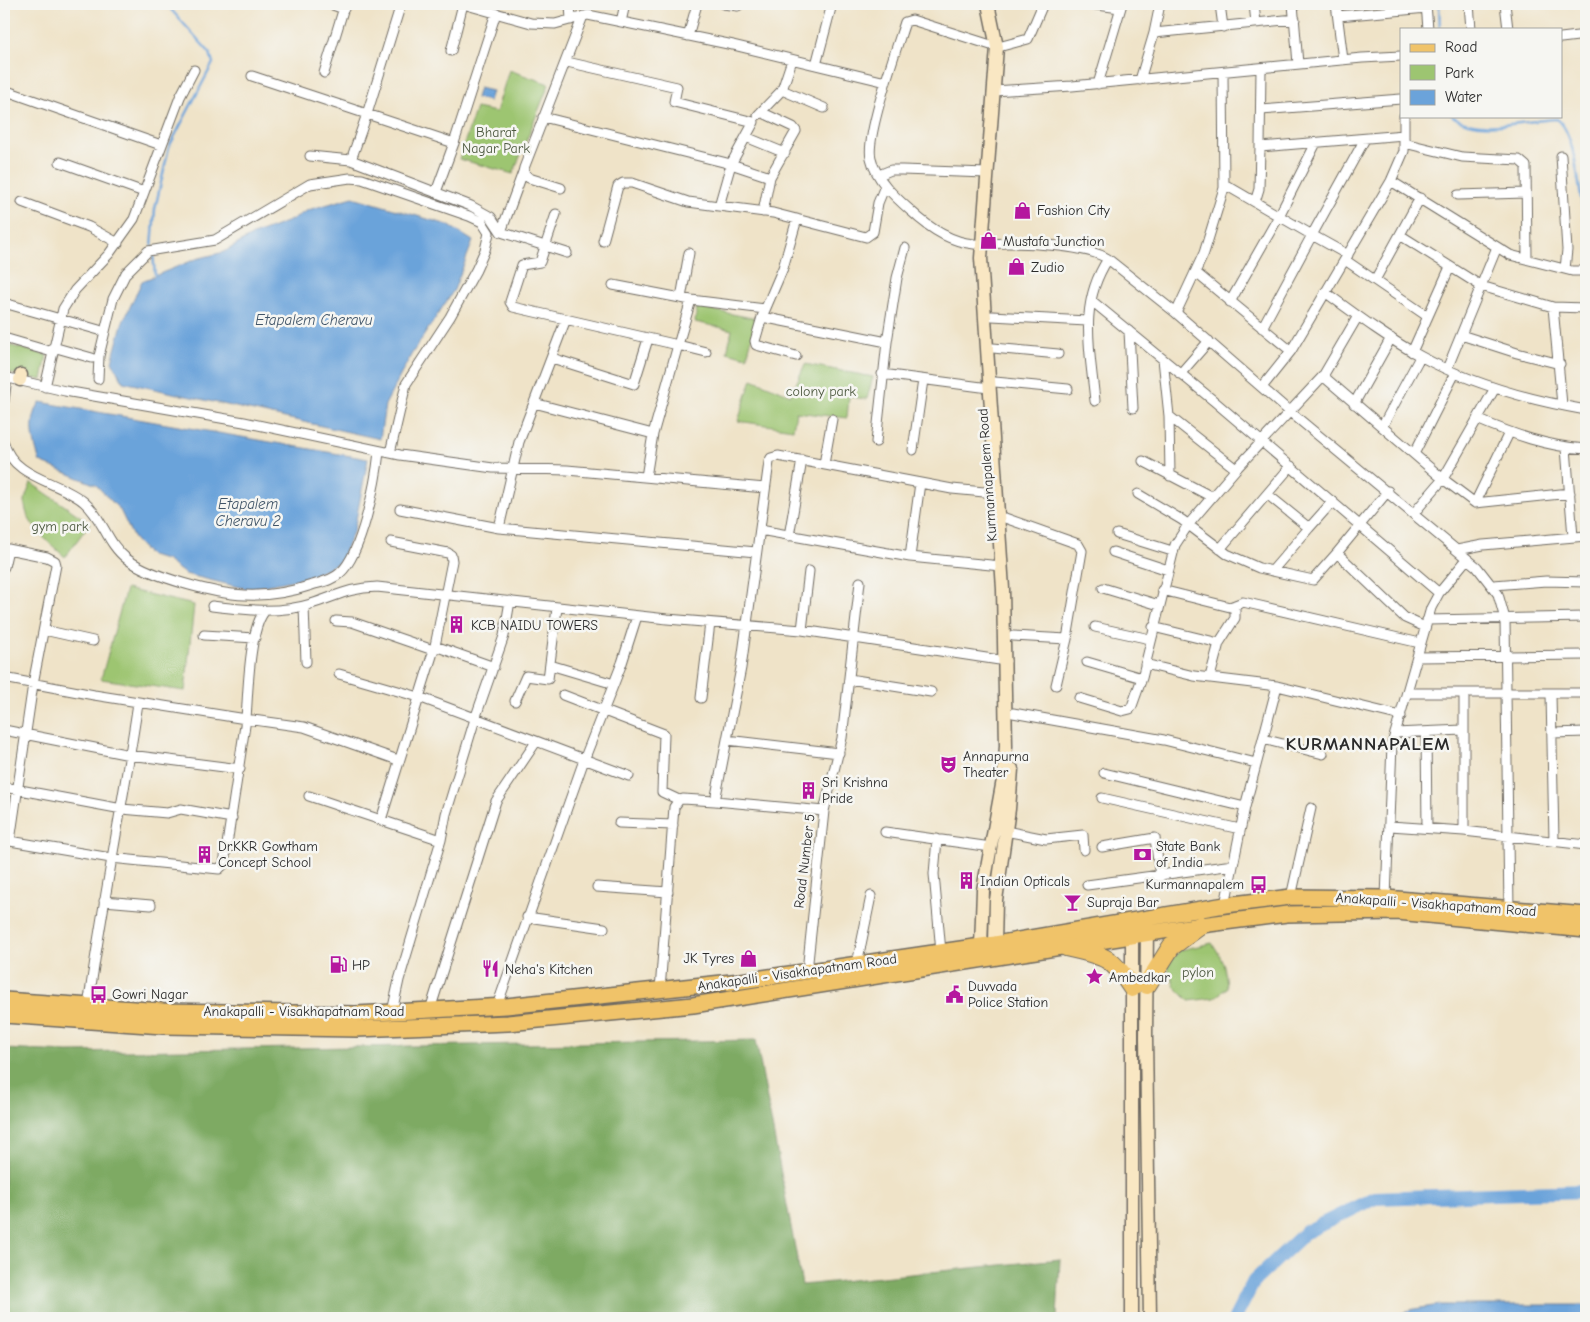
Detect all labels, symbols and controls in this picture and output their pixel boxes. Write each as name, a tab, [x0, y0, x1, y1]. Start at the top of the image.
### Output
legend	[1400, 28, 1562, 118]
text: Road	[1445, 38, 1477, 56]
text: Park	[1445, 64, 1474, 82]
text: Water	[1445, 88, 1482, 106]
park label: Bharat Nagar Park	[462, 124, 530, 157]
shop icon: Fashion City	[1013, 200, 1033, 220]
place label: Fashion City	[1037, 202, 1111, 219]
shop icon: Mustafa Junction	[979, 231, 999, 251]
place label: Mustafa Junction	[1003, 233, 1104, 250]
shop icon: Zudio	[1007, 257, 1027, 277]
place label: Zudio	[1031, 259, 1064, 276]
water label: Etapalem Cheravu	[255, 311, 373, 329]
park label: colony park	[786, 383, 856, 400]
street label: Kurmannapalem Road	[974, 408, 1001, 542]
water label: Etapalem Cheravu 2	[215, 495, 281, 530]
park label: gym park	[32, 518, 89, 535]
building icon: KCB NAIDU TOWERS	[447, 615, 467, 635]
place label: KCB NAIDU TOWERS	[471, 617, 598, 634]
district label: KURMANNAPALEM	[1285, 733, 1451, 755]
place label: Annapurna Theater	[963, 748, 1029, 781]
theatre icon: Annapurna Theater	[939, 754, 959, 774]
place label: Sri Krishna Pride	[822, 774, 888, 807]
building icon: Sri Krishna Pride	[798, 780, 818, 800]
street label: Road Number 5	[790, 813, 819, 909]
place label: Dr.KKR Gowtham Concept School	[218, 838, 318, 871]
place label: State Bank of India	[1156, 838, 1220, 871]
building icon: Dr.KKR Gowtham Concept School	[194, 844, 214, 864]
bank icon: State Bank of India	[1132, 844, 1152, 864]
building icon: Indian Opticals	[956, 871, 976, 891]
place label: Indian Opticals	[980, 873, 1070, 890]
bus stop icon: Kurmannapalem	[1248, 874, 1268, 894]
place label: Kurmannapalem	[1146, 876, 1244, 893]
street label: Anakapalli - Visakhapatnam Road	[1335, 889, 1537, 920]
bar icon: Supraja Bar	[1063, 892, 1083, 912]
place label: Supraja Bar	[1087, 894, 1159, 911]
shop icon: JK Tyres	[738, 948, 758, 968]
place label: JK Tyres	[683, 950, 734, 967]
street label: Anakapalli - Visakhapatnam Road	[696, 950, 898, 995]
fuel station icon: HP	[328, 955, 348, 975]
place label: HP	[352, 957, 370, 974]
restaurant icon: Neha's Kitchen	[481, 959, 501, 979]
place label: Neha's Kitchen	[505, 961, 593, 978]
park label: pylon	[1182, 964, 1214, 981]
place icon: Ambedkar	[1085, 967, 1105, 987]
place label: Ambedkar	[1109, 969, 1170, 986]
place label: Duvvada Police Station	[968, 978, 1048, 1011]
bus stop icon: Gowri Nagar	[88, 984, 108, 1004]
public building icon: Duvvada Police Station	[944, 984, 964, 1004]
place label: Gowri Nagar	[112, 986, 188, 1003]
street label: Anakapalli - Visakhapatnam Road	[203, 1003, 405, 1020]

